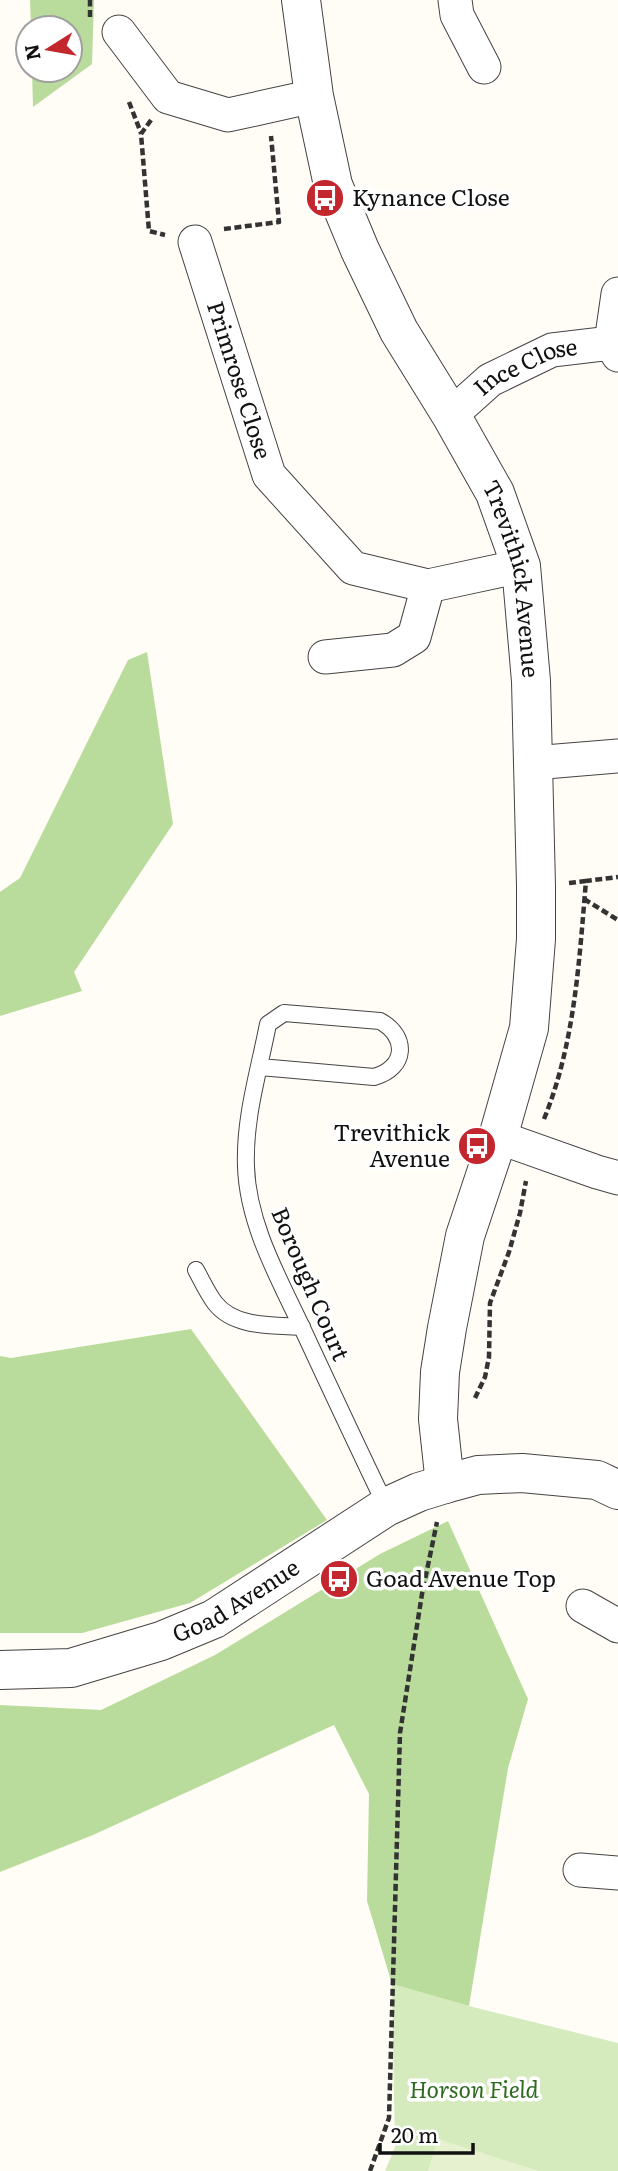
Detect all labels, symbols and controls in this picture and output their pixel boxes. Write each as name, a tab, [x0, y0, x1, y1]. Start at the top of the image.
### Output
north arrow	[14, 14, 84, 84]
text: N	[16, 42, 47, 63]
bus stop icon: Kynance Close	[304, 177, 346, 219]
place label: Kynance Close	[352, 179, 510, 213]
street label: Primrose Close	[200, 296, 282, 463]
street label: Ince Close	[465, 328, 579, 403]
street label: Trevithick Avenue	[476, 473, 550, 679]
place label: Trevithick Avenue	[333, 1114, 451, 1174]
bus stop icon: Trevithick Avenue	[456, 1125, 498, 1167]
street label: Borough Court	[264, 1201, 360, 1366]
street label: Goad Avenue	[166, 1549, 305, 1650]
bus stop icon: Goad Avenue Top	[318, 1558, 360, 1600]
place label: Goad Avenue Top	[366, 1560, 556, 1594]
park label: Horson Field	[409, 2071, 540, 2105]
scale bar	[380, 2112, 473, 2156]
text: 20 m	[391, 2118, 438, 2149]

